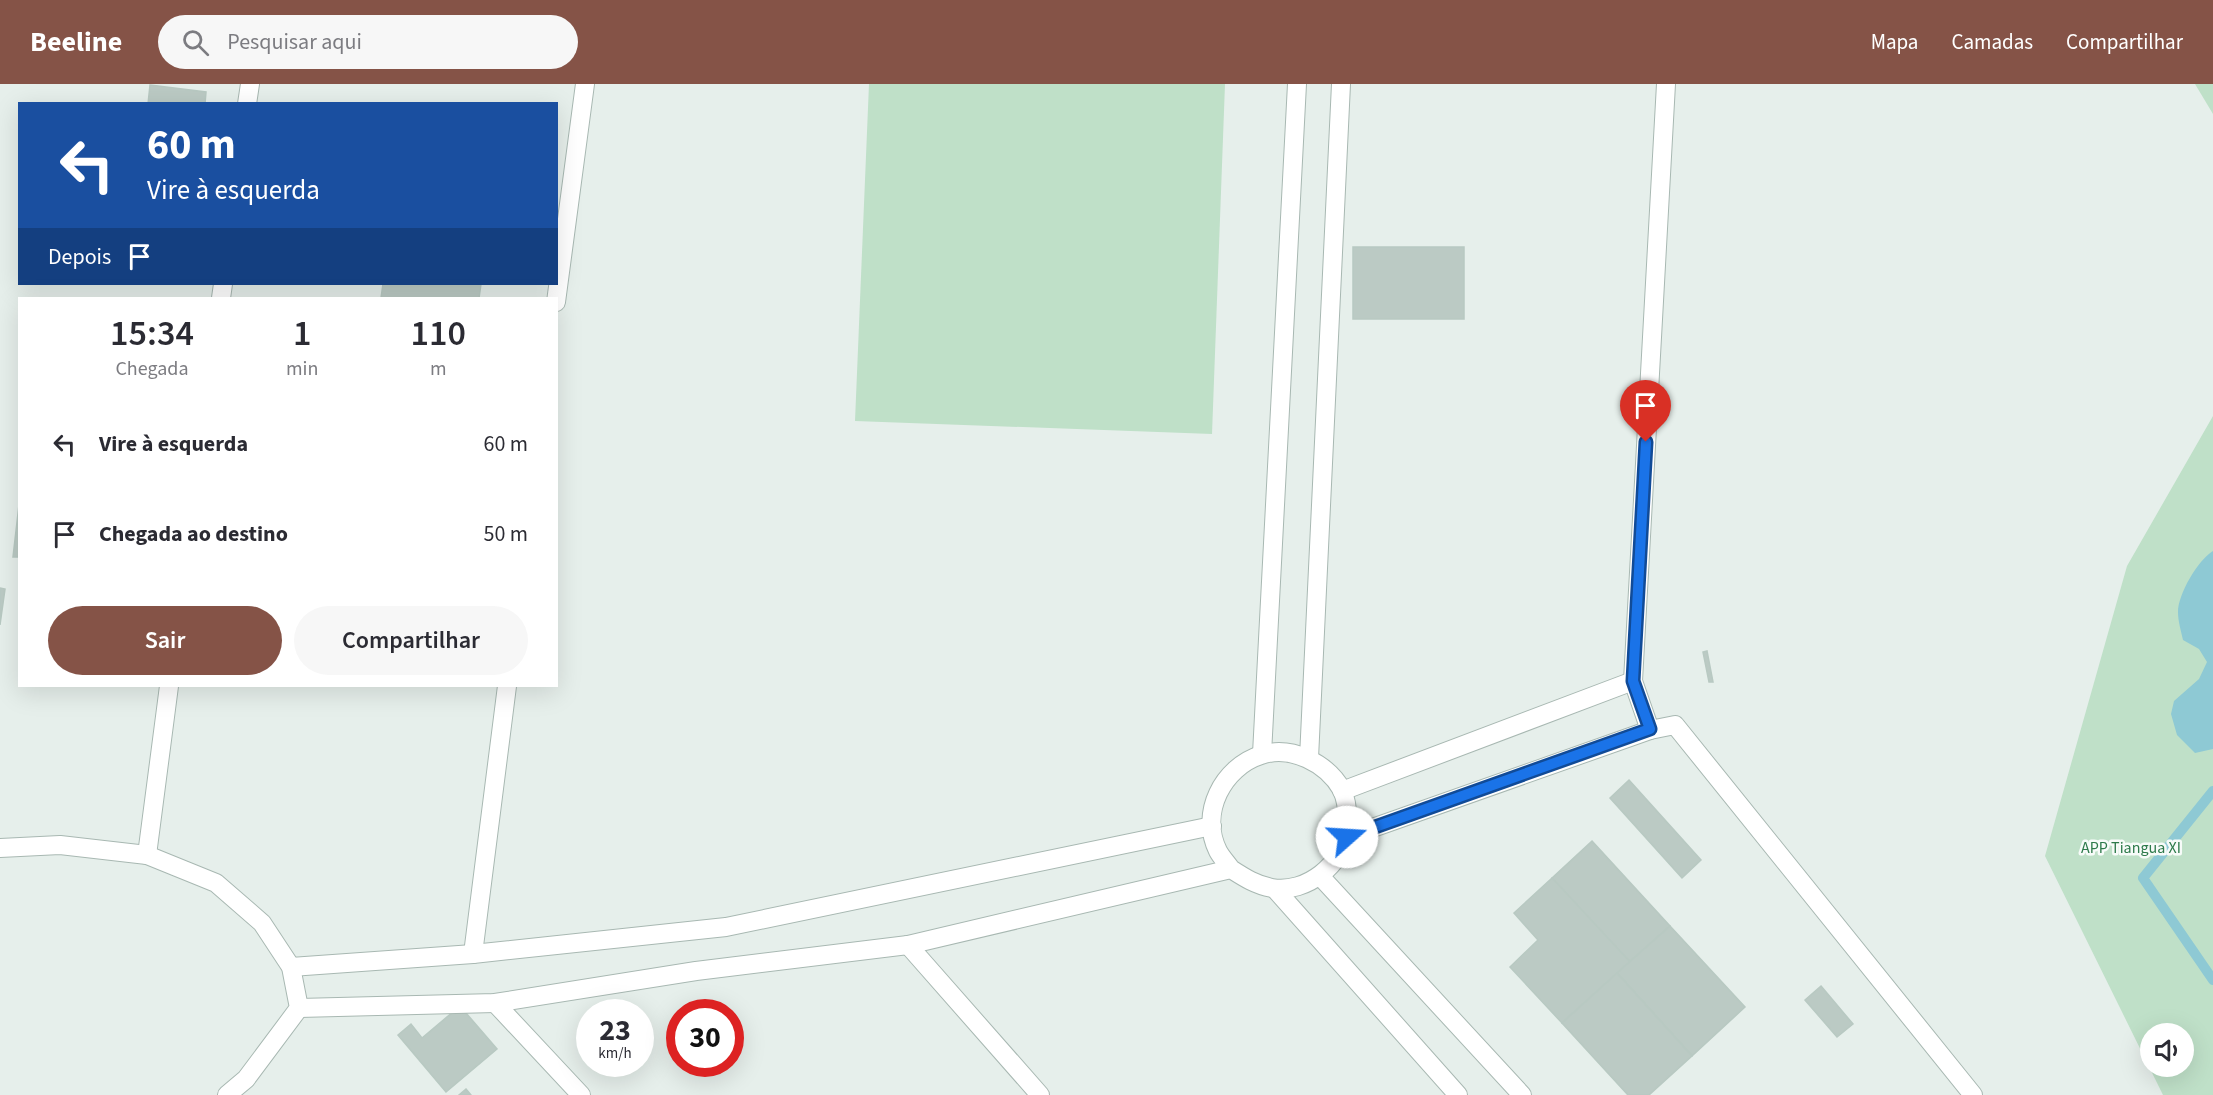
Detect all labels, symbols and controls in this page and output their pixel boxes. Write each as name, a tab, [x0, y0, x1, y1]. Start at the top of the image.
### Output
search box	[158, 15, 578, 69]
text: Beeline	[30, 22, 122, 62]
icon: search	[179, 26, 212, 59]
text: Pesquisar aqui	[227, 26, 362, 58]
text: Mapa	[1871, 27, 1918, 57]
text: Camadas	[1951, 27, 2033, 57]
text: Compartilhar	[2066, 27, 2183, 57]
text: 60 m	[147, 115, 236, 175]
icon: left	[48, 126, 126, 204]
text: Vire à esquerda	[147, 171, 320, 210]
icon: arrive	[123, 240, 156, 273]
text: Depois	[48, 241, 111, 273]
text: 15:34	[110, 308, 194, 359]
text: 1	[293, 308, 311, 359]
text: 110	[410, 308, 466, 359]
text: Chegada	[115, 355, 188, 383]
text: min	[286, 355, 318, 383]
text: m	[430, 355, 446, 383]
pin	[1620, 380, 1671, 442]
icon: arrive	[1629, 389, 1662, 422]
icon: left	[48, 428, 81, 461]
text: Vire à esquerda	[99, 428, 248, 460]
text: 60 m	[483, 428, 528, 460]
icon: arrive	[48, 518, 81, 551]
text: Chegada ao destino	[99, 518, 288, 550]
text: 50 m	[483, 518, 528, 550]
button: Sair	[48, 606, 282, 675]
button: Compartilhar	[294, 606, 528, 675]
position arrow	[1315, 805, 1379, 869]
park label: APP Tiangua XI	[2081, 837, 2181, 859]
speed limit sign: 30	[666, 999, 744, 1077]
text: 23	[599, 1009, 631, 1052]
map controls	[2140, 1023, 2194, 1077]
button: sound	[2140, 1023, 2194, 1077]
text: km/h	[598, 1043, 632, 1064]

